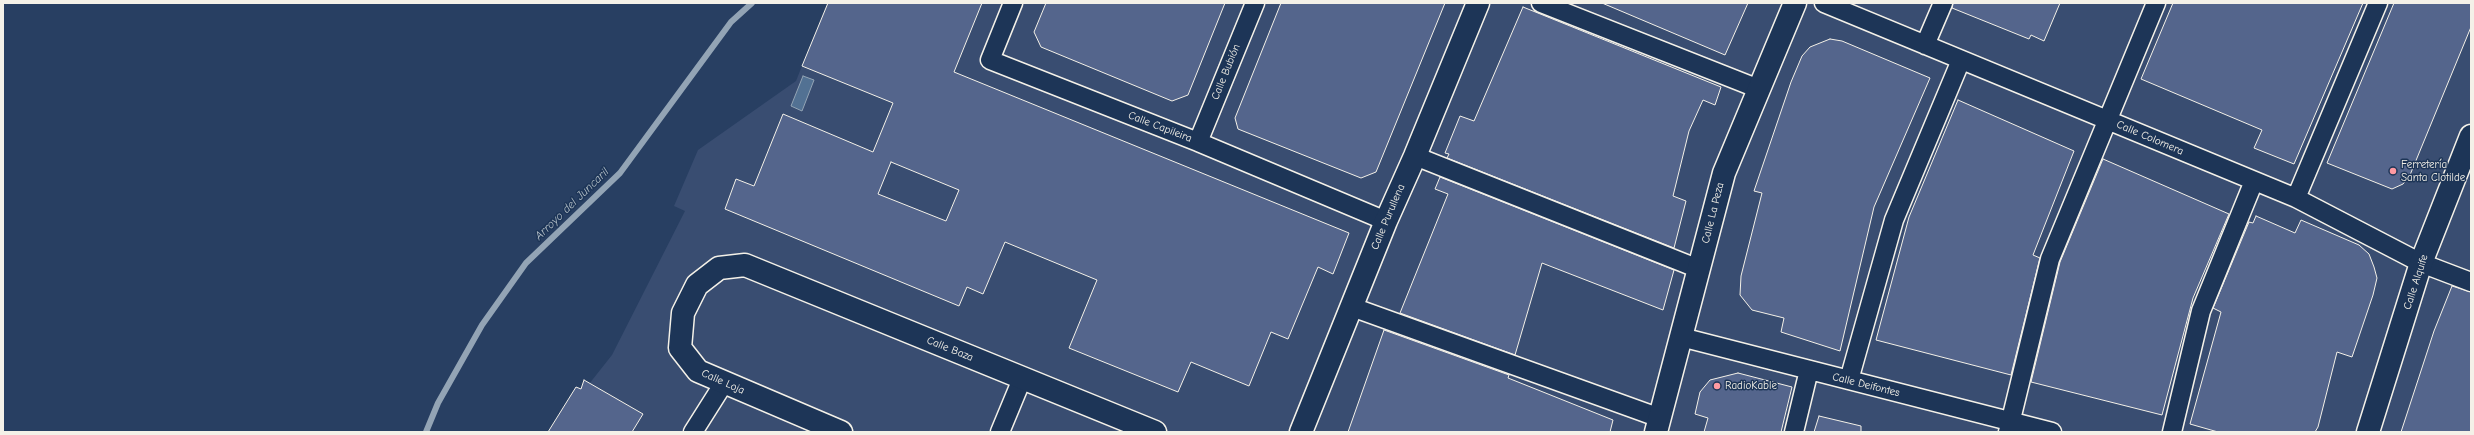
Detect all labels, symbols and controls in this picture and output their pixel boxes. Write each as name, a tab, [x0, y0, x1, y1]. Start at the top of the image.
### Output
street label: Calle Bubión	[1209, 42, 1243, 102]
street label: Calle Capileira	[1126, 109, 1194, 145]
street label: Calle Colomera	[2114, 118, 2186, 158]
place label: Ferretería Santa Clotilde	[2401, 158, 2465, 184]
water label: Arroyo del Juncaril	[532, 165, 612, 243]
marker: Ferretería Santa Clotilde	[2388, 166, 2398, 176]
street label: Calle La Peza	[1699, 181, 1727, 245]
street label: Calle Purullena	[1368, 182, 1408, 252]
street label: Calle Alquife	[2401, 253, 2431, 311]
street label: Calle Baza	[925, 334, 975, 364]
street label: Calle Loja	[699, 367, 747, 397]
street label: Calle Deifontes	[1831, 370, 1901, 400]
place label: RadioKable	[1725, 379, 1777, 393]
marker: RadioKable	[1712, 381, 1722, 391]

